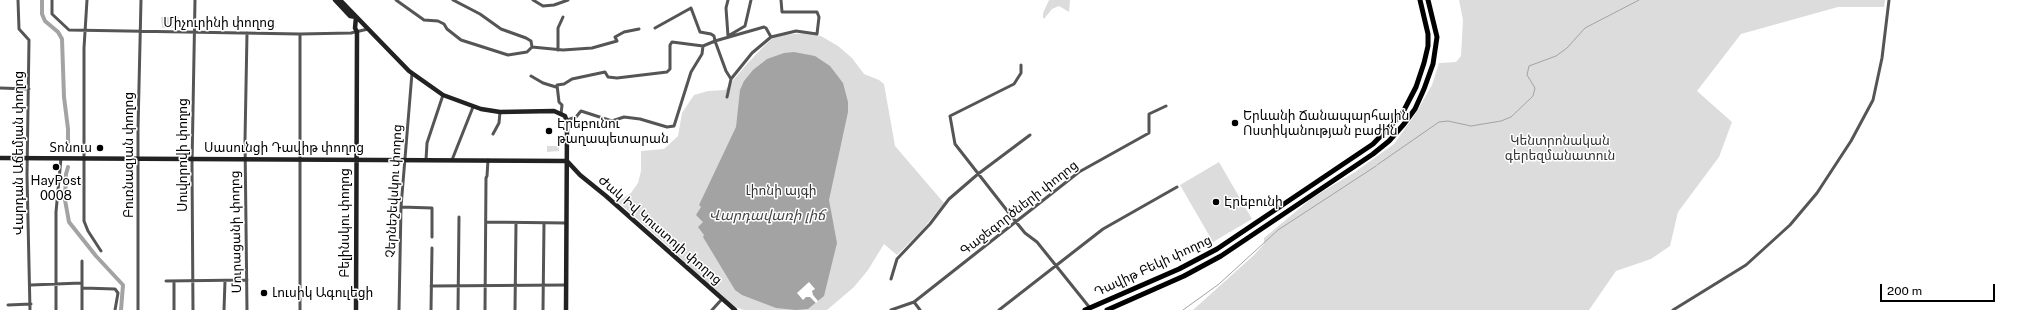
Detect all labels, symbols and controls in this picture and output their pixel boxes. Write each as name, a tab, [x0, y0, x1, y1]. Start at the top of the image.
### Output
street label: Միչուրինի փողոց	[163, 15, 275, 31]
street label: Վարդան Աճեմյան փողոց	[11, 71, 27, 235]
street label: Բուռնազյան փողոց	[121, 92, 137, 218]
street label: Սուվորովի փողոց	[175, 98, 191, 212]
place label: Երևանի Ճանապարհային Ոստիկանության բաժին	[1243, 108, 1409, 139]
place label: Էրեբունու թաղապետարան	[557, 116, 669, 147]
marker: Երևանի Ճանապարհային Ոստիկանության բաժին	[1230, 118, 1240, 128]
street label: Չերնեշեվսկու փողոց	[383, 124, 405, 258]
marker: Էրեբունու թաղապետարան	[544, 126, 554, 136]
park label: Կենտրոնական գերեզմանատուն	[1505, 133, 1615, 164]
place label: Տոնուս	[50, 140, 92, 156]
street label: Սասունցի Դավիթ փողոց	[204, 140, 364, 156]
marker: Տոնուս	[95, 143, 105, 153]
street label: Գաջեգործների փողոց	[957, 157, 1081, 259]
marker: HayPost 0008	[51, 162, 61, 172]
street label: Բելինսկու փողոց	[337, 168, 353, 278]
street label: Մուրացանի փողոց	[227, 170, 245, 294]
street label: Ժակ Իվ Կուստոյի փողոց	[595, 172, 725, 288]
place label: HayPost 0008	[31, 173, 81, 204]
park label: Լիոնի այգի	[745, 183, 817, 199]
place label: Էրեբունի	[1224, 194, 1283, 210]
marker: Էրեբունի	[1211, 197, 1221, 207]
water label: Վարդավառի լիճ	[709, 208, 825, 224]
street label: Դավիթ Բեկի փողոց	[1092, 232, 1214, 300]
scale bar	[1882, 276, 1997, 302]
text: 200 m	[1887, 284, 1922, 298]
place label: Լուսիկ Ագուլեցի	[272, 285, 373, 301]
marker: Լուսիկ Ագուլեցի	[259, 288, 269, 298]

